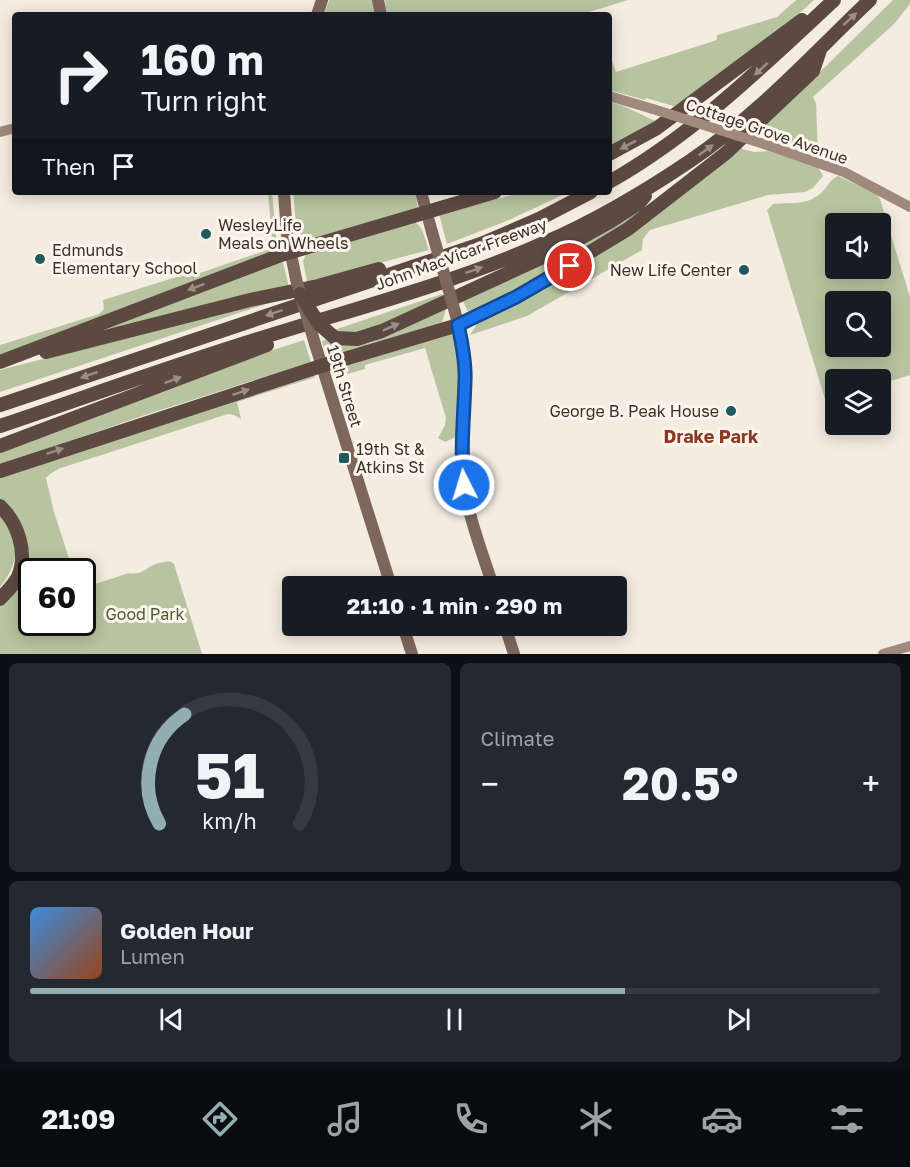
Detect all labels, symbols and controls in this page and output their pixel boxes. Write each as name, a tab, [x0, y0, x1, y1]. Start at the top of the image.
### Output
one-way arrow	[843, 13, 857, 27]
text: 160 m	[141, 34, 264, 84]
icon: right	[42, 36, 120, 114]
one-way arrow	[754, 62, 769, 75]
text: Turn right	[141, 85, 267, 117]
street label: Cottage Grove Avenue	[683, 94, 851, 168]
one-way arrow	[619, 140, 636, 150]
one-way arrow	[697, 144, 713, 156]
icon: arrive	[107, 150, 140, 183]
text: Then	[42, 153, 95, 180]
map controls	[825, 213, 891, 435]
button: sound	[825, 213, 891, 279]
street label: John MacVicar Freeway	[373, 214, 550, 294]
place label: WesleyLife Meals on Wheels	[218, 215, 348, 253]
marker: WesleyLife Meals on Wheels	[199, 227, 213, 241]
place label: Edmunds Elementary School	[52, 240, 197, 278]
pin	[544, 240, 595, 291]
icon: arrive	[553, 249, 586, 282]
marker: Edmunds Elementary School	[33, 252, 47, 266]
place label: New Life Center	[610, 260, 732, 280]
marker: New Life Center	[737, 263, 751, 277]
one-way arrow	[465, 265, 483, 275]
one-way arrow	[187, 283, 205, 293]
button: search	[825, 291, 891, 357]
one-way arrow	[265, 308, 283, 318]
one-way arrow	[382, 322, 400, 331]
street label: 19th Street	[323, 342, 367, 430]
button: layers	[825, 369, 891, 435]
one-way arrow	[80, 371, 98, 380]
one-way arrow	[164, 375, 182, 385]
one-way arrow	[232, 387, 250, 396]
place label: George B. Peak House	[549, 401, 719, 421]
marker: George B. Peak House	[724, 404, 738, 418]
district label: Drake Park	[664, 425, 759, 447]
place label: 19th St & Atkins St	[356, 439, 425, 477]
one-way arrow	[46, 446, 64, 455]
marker: 19th St & Atkins St	[337, 451, 351, 465]
position arrow	[432, 453, 496, 517]
speed limit sign: 60	[18, 558, 96, 636]
text: 21:10 · 1 min · 290 m	[347, 592, 562, 619]
park label: Good Park	[106, 604, 184, 624]
text: Climate	[481, 726, 554, 750]
text: 51	[195, 737, 265, 812]
text: 20.5°	[622, 756, 738, 810]
text: −	[481, 764, 499, 803]
text: +	[862, 764, 880, 803]
text: km/h	[202, 809, 257, 835]
text: Golden Hour	[120, 917, 254, 944]
text: Lumen	[120, 944, 185, 968]
icon: previous	[155, 1003, 188, 1036]
icon: pause	[438, 1003, 471, 1036]
icon: next	[722, 1003, 755, 1036]
icon: directions	[199, 1098, 241, 1140]
icon: music	[324, 1098, 366, 1140]
icon: phone	[450, 1098, 492, 1140]
icon: climate	[575, 1098, 617, 1140]
icon: car	[701, 1098, 743, 1140]
icon: filters	[826, 1098, 868, 1140]
text: 21:09	[42, 1103, 115, 1135]

